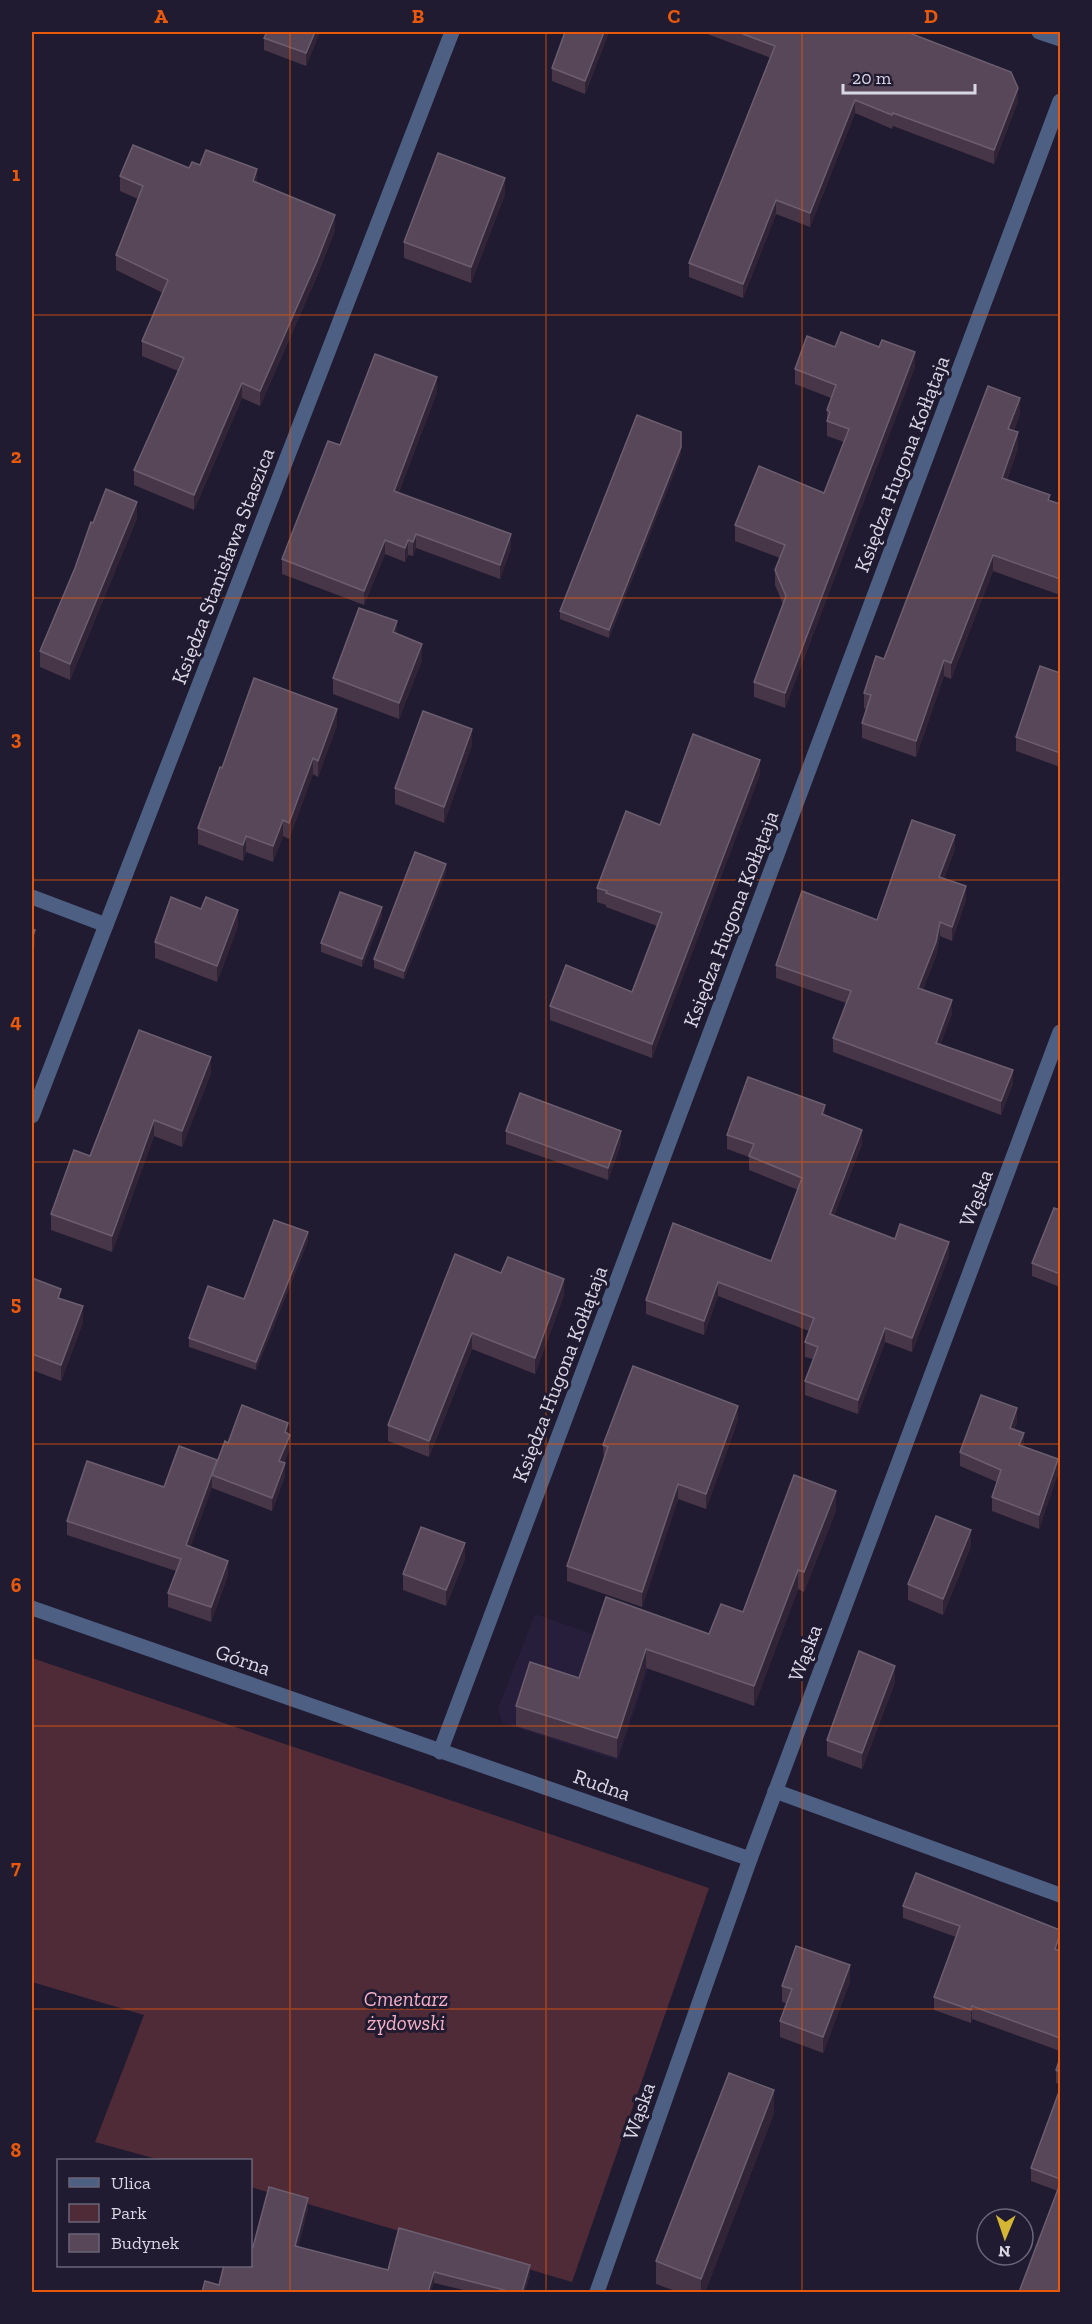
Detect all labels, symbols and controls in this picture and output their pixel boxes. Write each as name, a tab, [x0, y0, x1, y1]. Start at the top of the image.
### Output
text: A	[154, 4, 168, 28]
text: B	[412, 4, 424, 28]
text: C	[668, 4, 681, 28]
text: D	[924, 4, 938, 28]
scale bar	[843, 57, 975, 95]
text: 20 m	[852, 67, 892, 89]
text: 1	[12, 162, 20, 186]
street label: Księdza Hugona Kołłątaja	[849, 352, 955, 576]
text: 2	[11, 444, 22, 468]
street label: Księdza Stanisława Staszica	[166, 444, 279, 688]
text: 3	[11, 726, 22, 750]
street label: Księdza Hugona Kołłątaja	[678, 807, 784, 1031]
text: 4	[10, 1009, 22, 1033]
street label: Wąska	[953, 1166, 998, 1230]
street label: Księdza Hugona Kołłątaja	[507, 1262, 613, 1486]
text: 5	[11, 1291, 21, 1315]
text: 6	[11, 1573, 22, 1597]
street label: Wąska	[782, 1621, 827, 1685]
street label: Górna	[212, 1639, 274, 1681]
street label: Rudna	[570, 1763, 634, 1806]
text: 7	[11, 1855, 21, 1879]
park label: Cmentarz żydowski	[364, 1986, 448, 2035]
street label: Wąska	[617, 2079, 660, 2143]
text: 8	[11, 2138, 22, 2162]
legend	[57, 2159, 252, 2267]
text: Ulica	[111, 2172, 151, 2194]
text: Park	[111, 2202, 147, 2224]
north arrow	[975, 2207, 1035, 2267]
text: Budynek	[111, 2232, 180, 2254]
text: N	[998, 2242, 1011, 2261]

